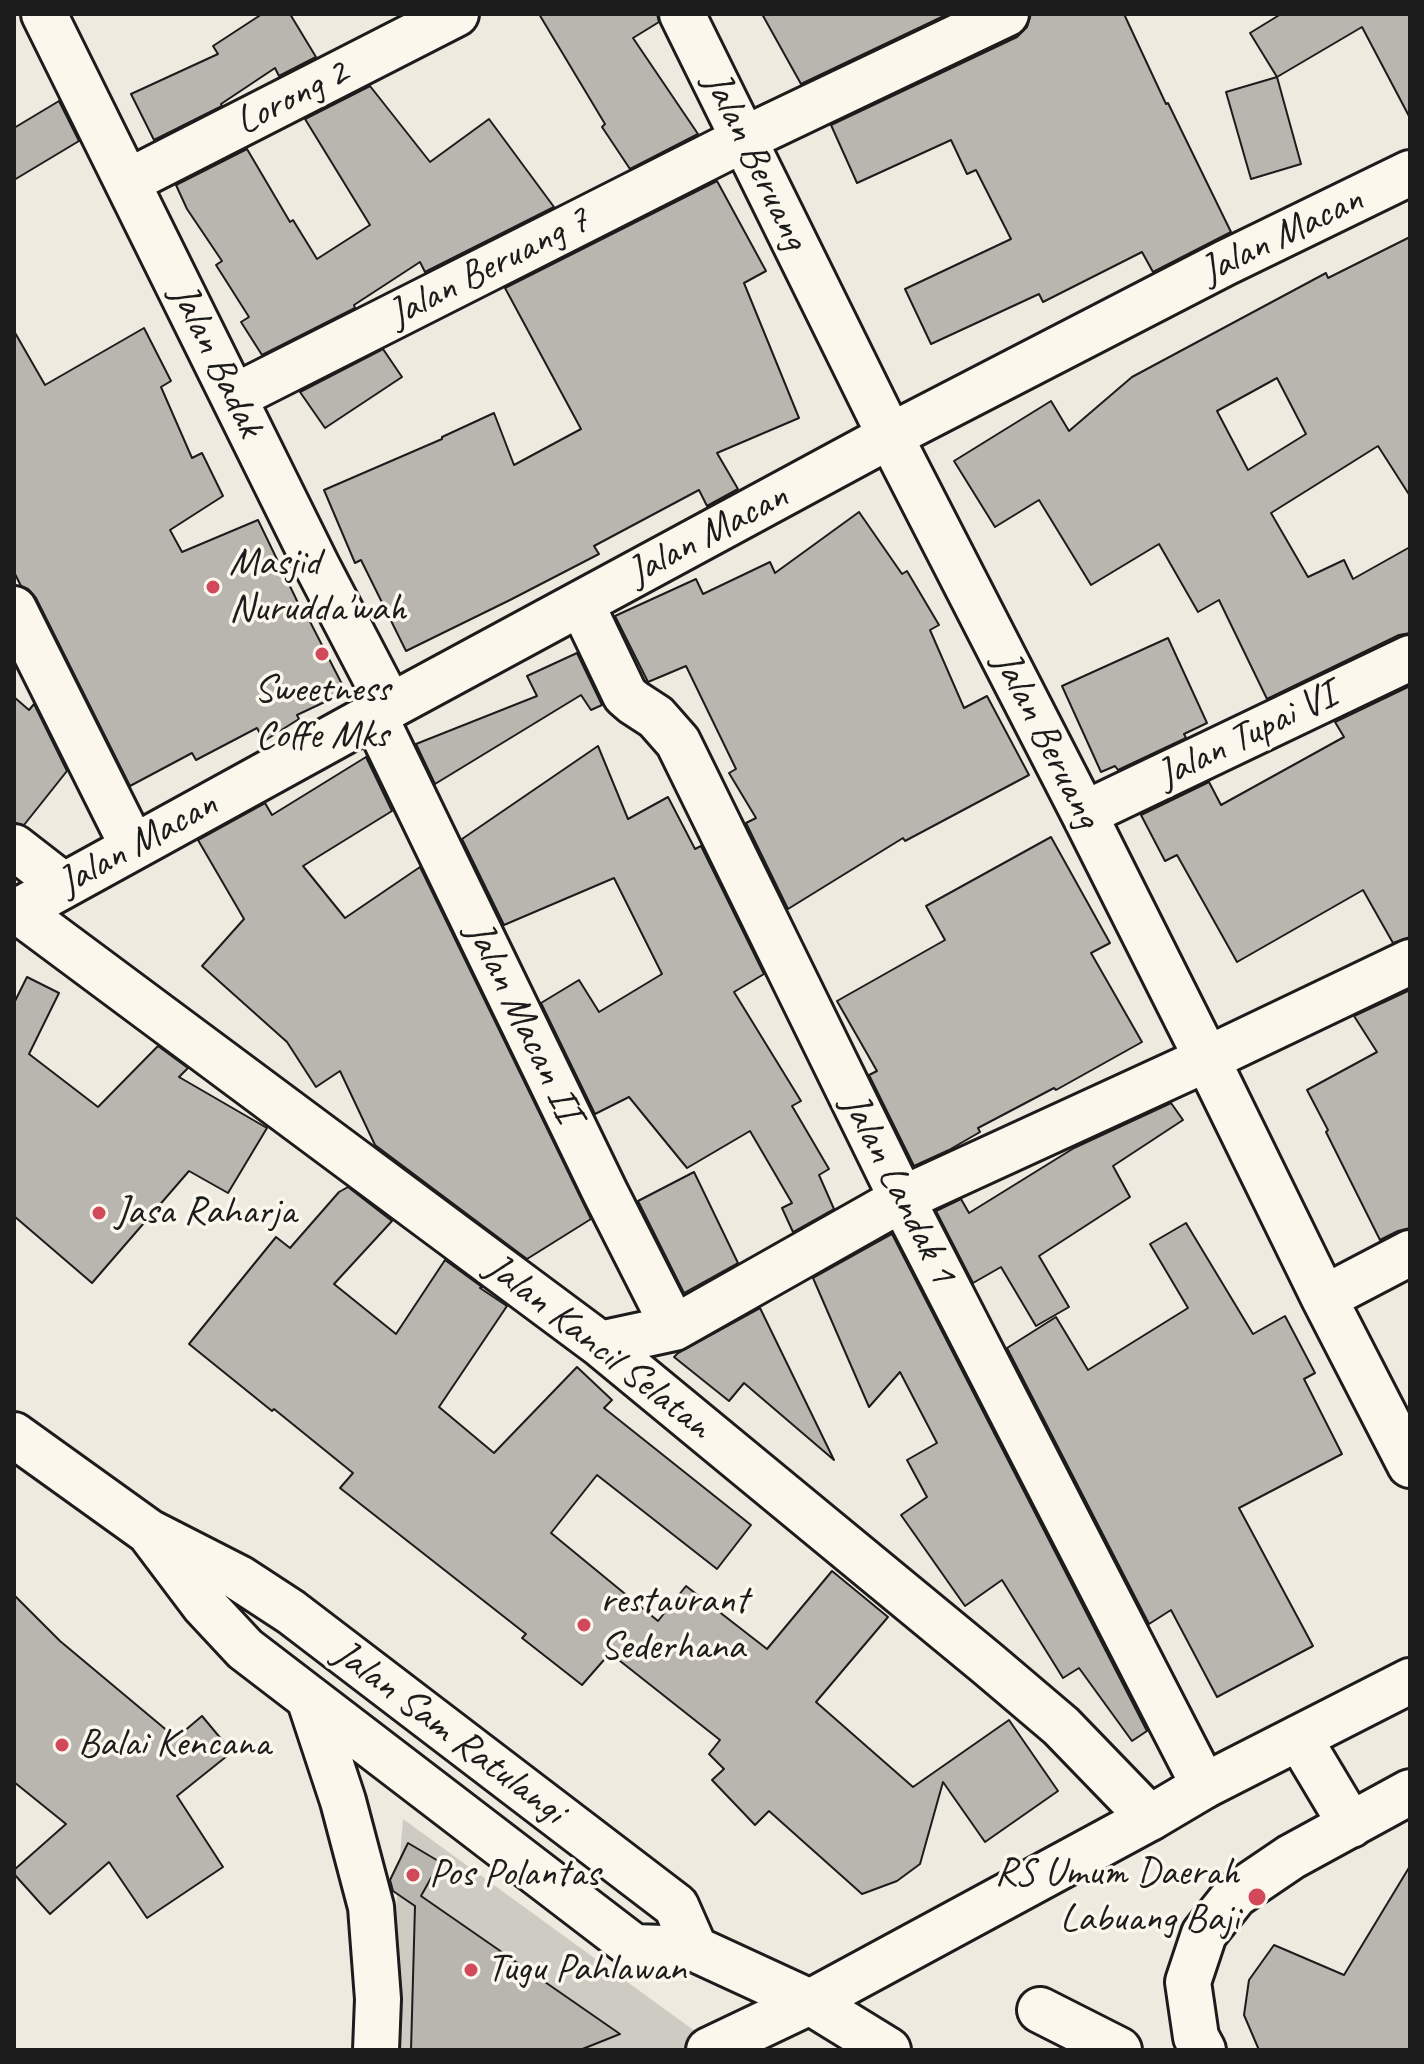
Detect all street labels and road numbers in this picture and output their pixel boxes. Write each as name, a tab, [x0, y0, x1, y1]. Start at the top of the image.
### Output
street label: Lorong 2	[228, 49, 356, 147]
street label: Jalan Beruang	[691, 64, 819, 258]
street label: Jalan Macan	[1193, 176, 1371, 296]
street label: Jalan Beruang 7	[381, 197, 597, 339]
street label: Jalan Badak	[158, 277, 274, 445]
street label: Jalan Macan	[620, 473, 796, 597]
street label: Jalan Beruang	[981, 644, 1111, 836]
street label: Jalan Tupai VI	[1150, 672, 1344, 800]
street label: Jalan Macan	[50, 781, 226, 907]
street label: Jalan Macan II	[454, 914, 592, 1130]
street label: Jalan Landak 1	[830, 1086, 966, 1292]
street label: Jalan Kancil Selatan	[475, 1244, 721, 1450]
street label: Jalan Sam Ratulangi	[323, 1630, 575, 1836]

